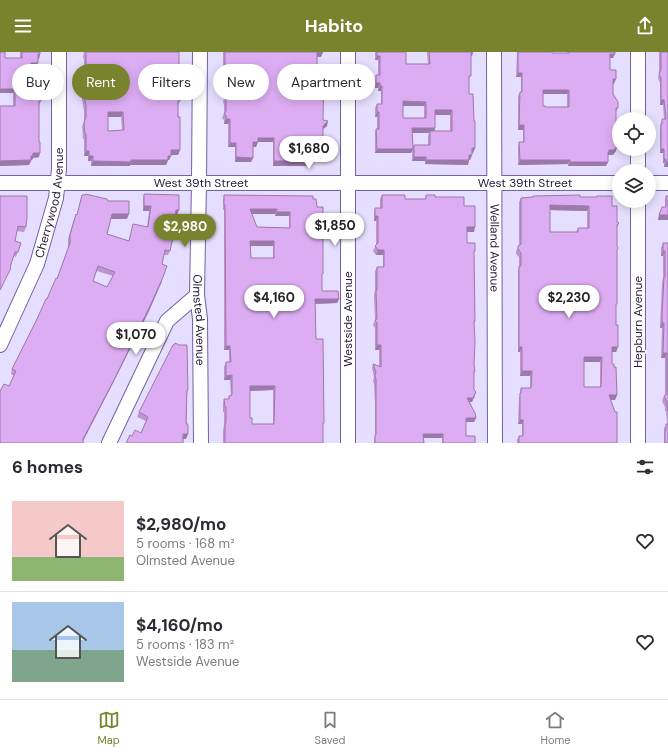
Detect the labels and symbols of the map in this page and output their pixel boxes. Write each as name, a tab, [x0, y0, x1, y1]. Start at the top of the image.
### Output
pin: $1,680	[276, 136, 342, 170]
street label: Cherrywood Avenue	[31, 147, 67, 260]
street label: West 39th Street	[154, 175, 249, 191]
street label: West 39th Street	[478, 175, 573, 191]
street label: Welland Avenue	[486, 204, 503, 292]
pin: $1,850	[302, 213, 368, 247]
pin: $2,980	[152, 214, 218, 248]
street label: Westside Avenue	[340, 271, 356, 367]
street label: Olmsted Avenue	[189, 274, 208, 366]
street label: Hepburn Avenue	[630, 276, 646, 368]
pin: $4,160	[241, 285, 307, 319]
pin: $2,230	[536, 285, 602, 319]
pin: $1,070	[103, 322, 169, 356]

